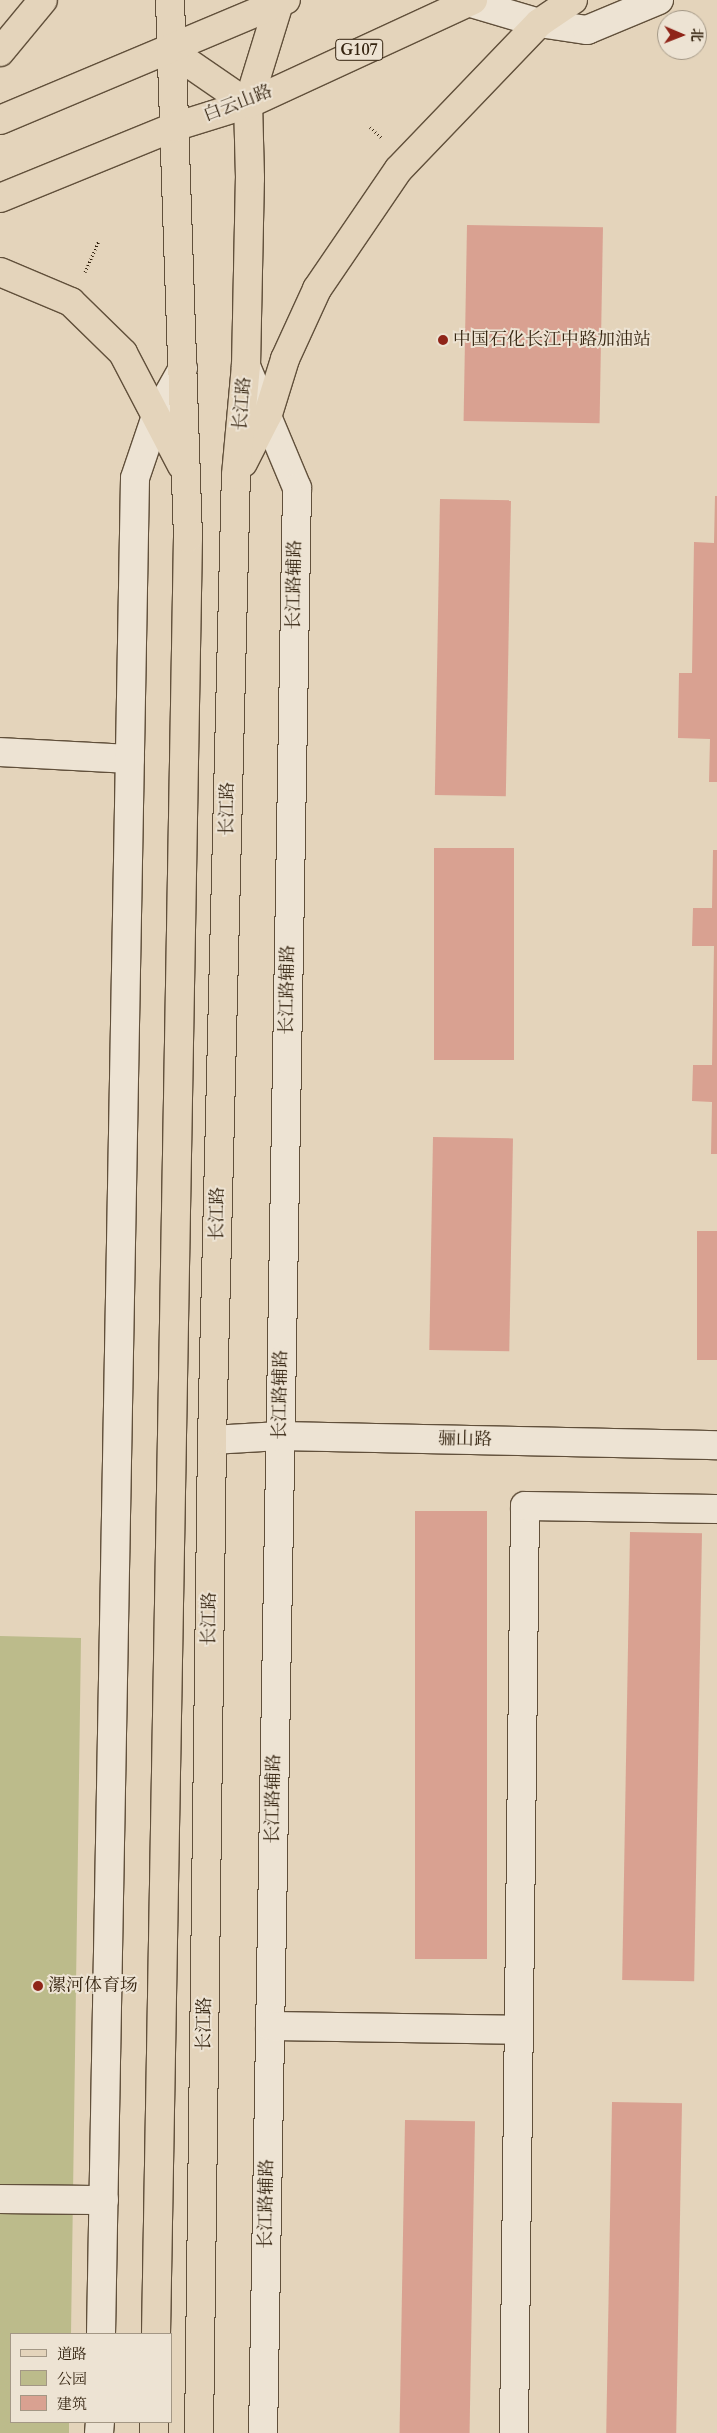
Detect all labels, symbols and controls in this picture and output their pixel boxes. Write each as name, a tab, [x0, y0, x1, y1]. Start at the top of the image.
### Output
north arrow	[657, 10, 707, 60]
text: 北	[687, 28, 706, 42]
road number: G107	[334, 36, 384, 64]
street label: 白云山路	[201, 81, 275, 127]
place label: 中国石化长江中路加油站	[453, 329, 651, 351]
marker: 中国石化长江中路加油站	[437, 334, 449, 346]
street label: 长江路	[230, 376, 256, 432]
street label: 长江路辅路	[283, 540, 307, 630]
street label: 长江路	[217, 782, 239, 836]
street label: 长江路辅路	[276, 945, 300, 1035]
street label: 长江路	[207, 1187, 229, 1241]
street label: 长江路辅路	[269, 1350, 293, 1440]
street label: 骊山路	[438, 1429, 492, 1451]
street label: 长江路	[199, 1592, 221, 1646]
street label: 长江路辅路	[262, 1754, 286, 1844]
place label: 漯河体育场	[48, 1975, 138, 1997]
marker: 漯河体育场	[32, 1980, 44, 1992]
street label: 长江路	[194, 1997, 216, 2051]
street label: 长江路辅路	[255, 2159, 279, 2249]
legend	[10, 2333, 172, 2423]
text: 道路	[57, 2344, 87, 2364]
text: 公园	[57, 2369, 87, 2389]
text: 建筑	[57, 2394, 87, 2414]

